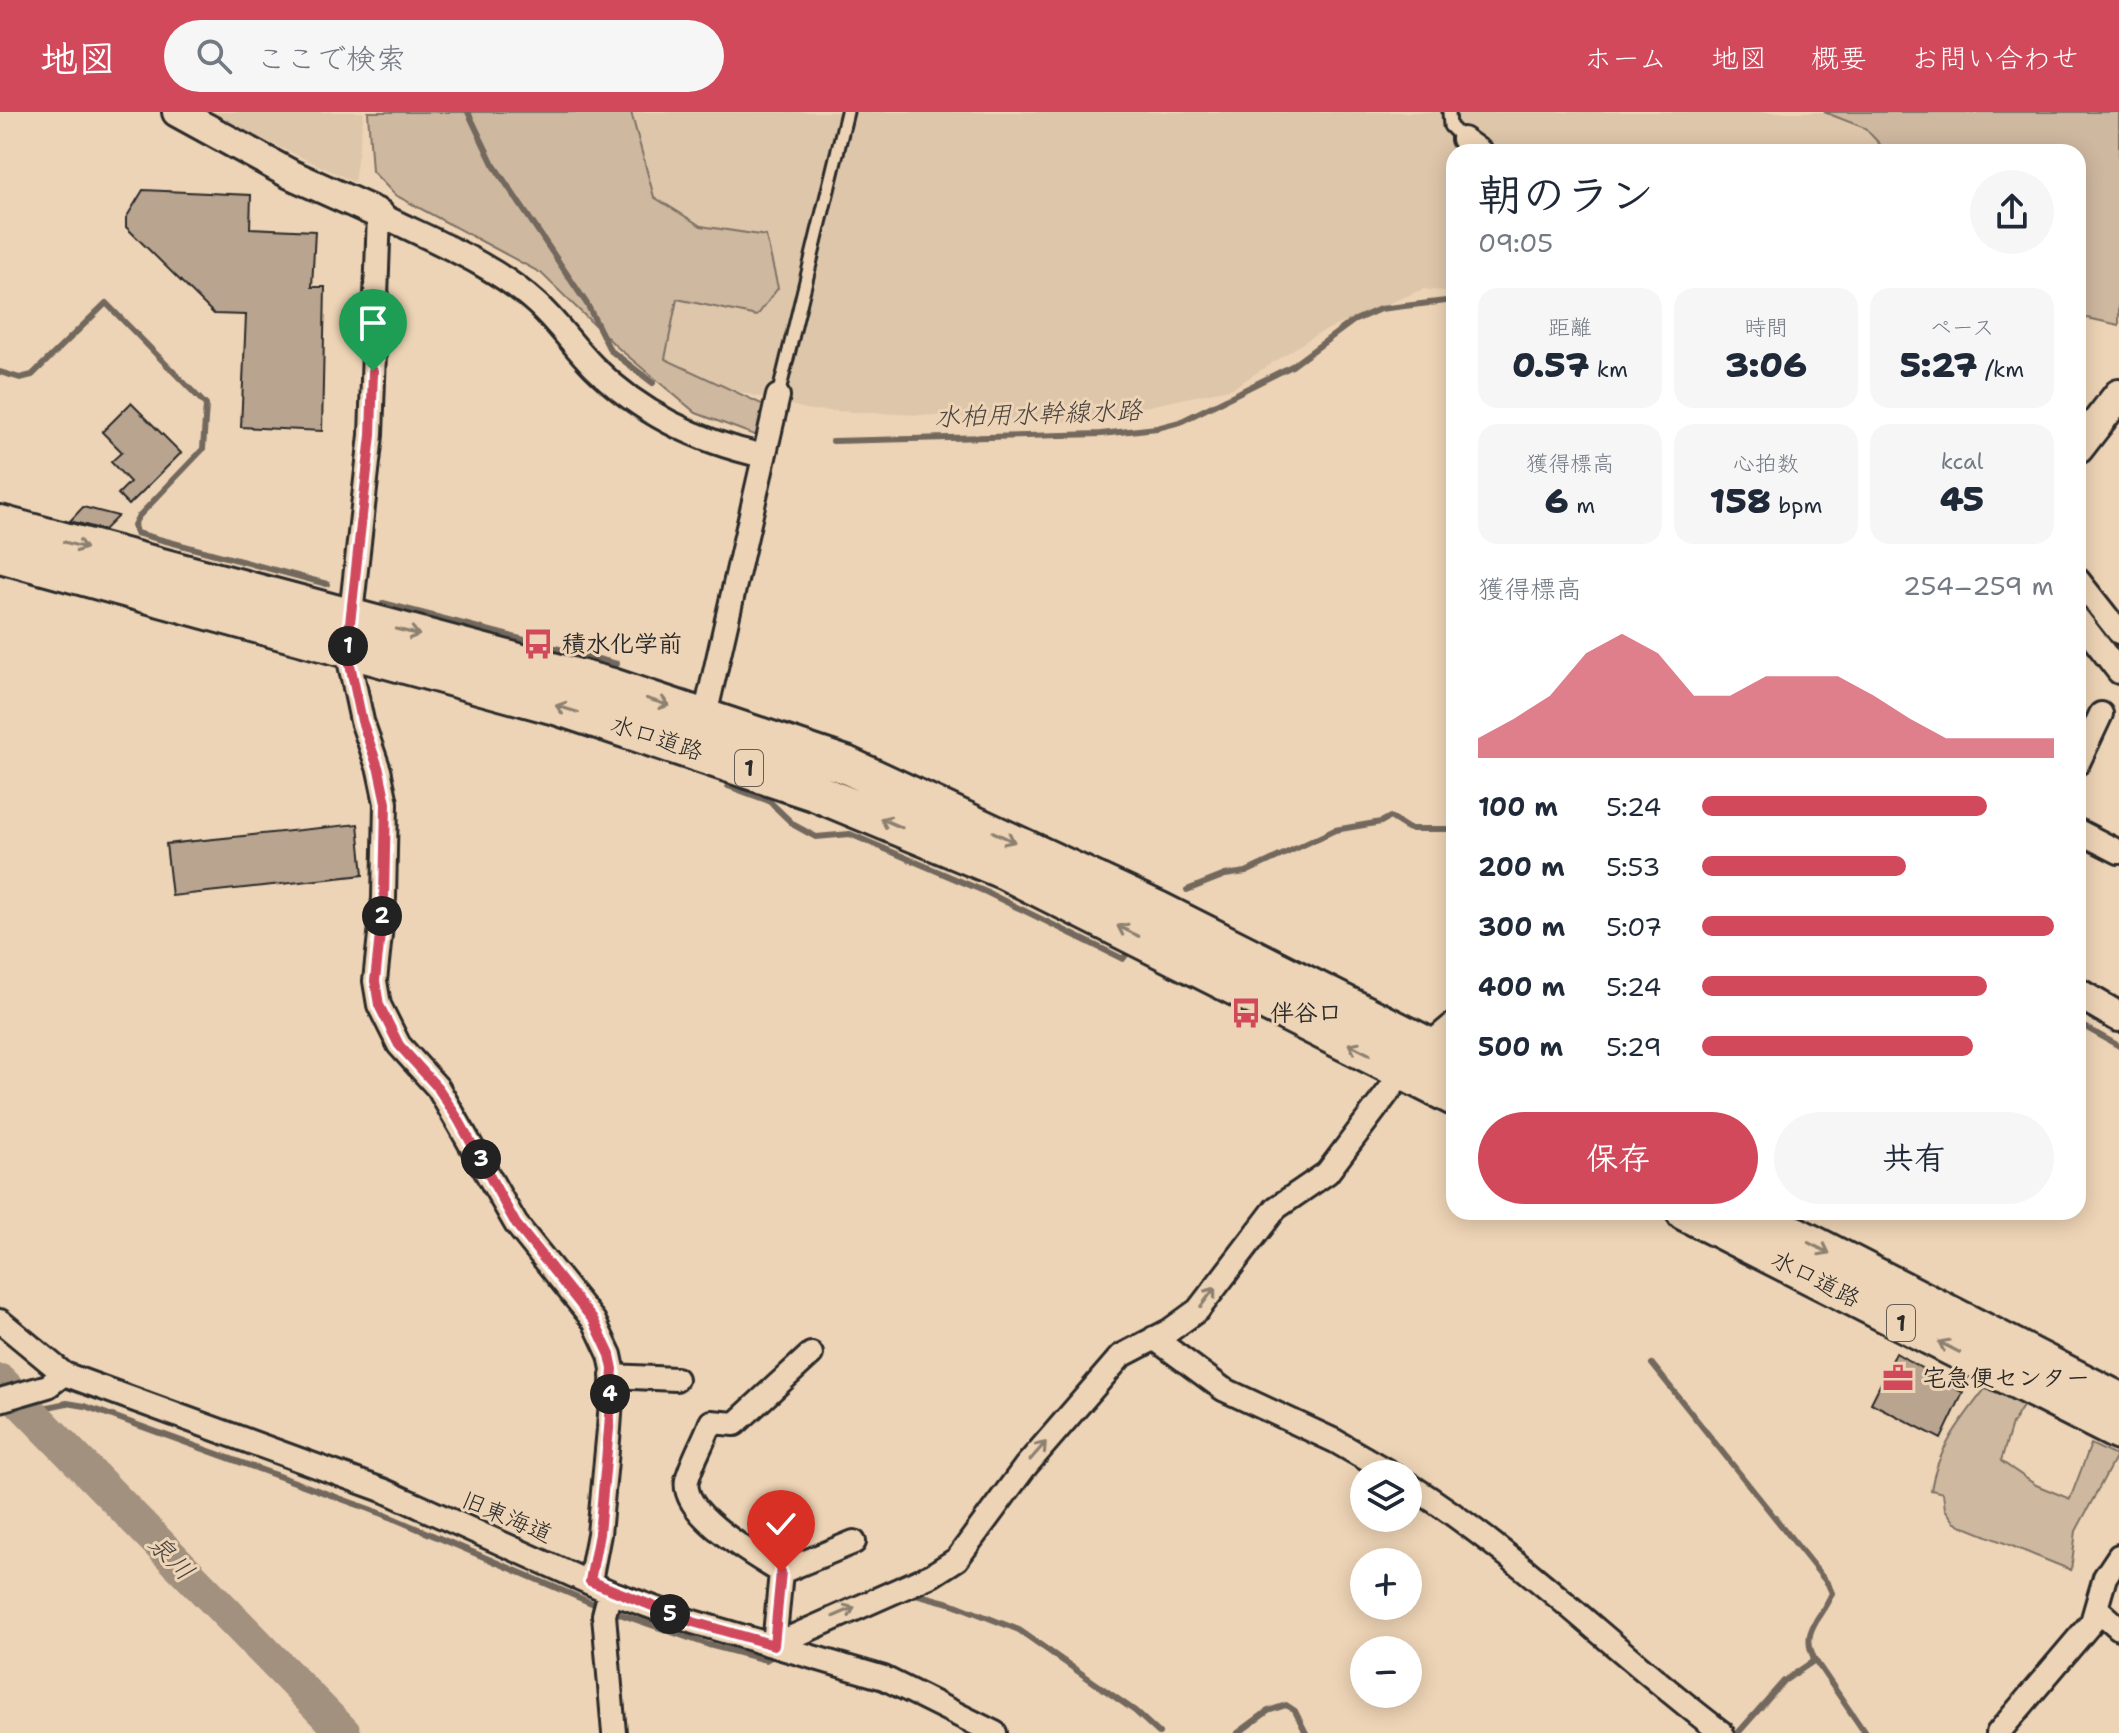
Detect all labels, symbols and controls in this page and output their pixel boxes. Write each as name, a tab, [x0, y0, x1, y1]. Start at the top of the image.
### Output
search box	[164, 20, 724, 92]
text: 地図	[40, 33, 116, 84]
icon: search	[192, 34, 236, 78]
text: ここで検索	[256, 38, 406, 79]
text: ホーム	[1584, 39, 1667, 77]
text: 地図	[1711, 39, 1767, 77]
text: 概要	[1811, 39, 1867, 77]
text: お問い合わせ	[1911, 39, 2079, 77]
text: 朝のラン	[1478, 165, 1654, 224]
button: share	[1970, 170, 2054, 254]
text: 09:05	[1478, 225, 1553, 260]
pin	[339, 289, 407, 371]
icon: arrive	[351, 301, 395, 345]
text: 距離	[1548, 313, 1592, 342]
text: 時間	[1744, 313, 1788, 342]
text: ペース	[1930, 313, 1994, 342]
text: 0.57	[1512, 342, 1589, 388]
text: 3:06	[1725, 342, 1807, 388]
text: 5:27	[1900, 342, 1977, 388]
text: km	[1589, 355, 1628, 384]
text: /km	[1977, 355, 2024, 384]
water label: 水柏用水幹線水路	[933, 392, 1145, 434]
text: kcal	[1941, 447, 1983, 476]
text: 獲得標高	[1526, 449, 1614, 478]
text: 心拍数	[1733, 449, 1799, 478]
text: 45	[1940, 476, 1984, 522]
text: 6	[1545, 478, 1569, 524]
text: 158	[1710, 478, 1771, 524]
text: m	[1569, 491, 1595, 520]
text: bpm	[1771, 491, 1822, 520]
one-way arrow	[62, 539, 87, 553]
text: 254–259 m	[1903, 568, 2054, 603]
text: 獲得標高	[1478, 571, 1582, 606]
one-way arrow	[394, 625, 420, 640]
pin: 1	[328, 626, 368, 666]
bus stop icon: 積水化学前	[521, 627, 555, 661]
place label: 積水化学前	[562, 628, 682, 660]
text: 1	[343, 631, 353, 660]
one-way arrow	[646, 695, 671, 710]
one-way arrow	[554, 701, 580, 716]
street label: 水口道路	[606, 708, 708, 768]
road number: 1	[735, 750, 763, 786]
text: 100 m	[1478, 789, 1558, 824]
text: 5:24	[1606, 789, 1661, 824]
one-way arrow	[879, 815, 904, 830]
one-way arrow	[992, 830, 1016, 845]
text: 200 m	[1478, 849, 1565, 884]
text: 5:53	[1606, 849, 1660, 884]
pin: 2	[362, 896, 402, 936]
text: 2	[374, 901, 390, 930]
text: 300 m	[1478, 909, 1565, 944]
text: 5:07	[1606, 909, 1662, 944]
one-way arrow	[1116, 923, 1140, 938]
text: 400 m	[1478, 969, 1565, 1004]
text: 5:24	[1606, 969, 1661, 1004]
bus stop icon: 伴谷口	[1229, 996, 1263, 1030]
place label: 伴谷口	[1270, 997, 1342, 1029]
text: 500 m	[1478, 1029, 1563, 1064]
text: 5:29	[1606, 1029, 1662, 1064]
one-way arrow	[1348, 1040, 1372, 1056]
button: 保存	[1478, 1112, 1758, 1204]
button: 共有	[1774, 1112, 2054, 1204]
pin: 3	[461, 1139, 501, 1179]
text: 3	[473, 1144, 489, 1173]
one-way arrow	[1807, 1240, 1831, 1256]
street label: 水口道路	[1766, 1243, 1866, 1315]
one-way arrow	[1199, 1287, 1216, 1308]
road number: 1	[1887, 1305, 1915, 1341]
one-way arrow	[1937, 1339, 1961, 1355]
office icon: 宅急便センター	[1881, 1361, 1915, 1395]
place label: 宅急便センター	[1922, 1362, 2090, 1394]
pin: 4	[590, 1374, 630, 1414]
text: 4	[602, 1379, 618, 1408]
one-way arrow	[1029, 1442, 1047, 1462]
map controls	[1350, 1460, 1422, 1708]
button: layers	[1350, 1460, 1422, 1532]
street label: 旧東海道	[457, 1484, 557, 1550]
pin	[747, 1490, 815, 1572]
icon: check	[759, 1502, 803, 1546]
water label: 泉川	[141, 1526, 203, 1588]
button: +	[1350, 1548, 1422, 1620]
pin: 5	[650, 1594, 690, 1634]
text: 5	[663, 1599, 677, 1628]
one-way arrow	[832, 1603, 856, 1618]
button: −	[1350, 1636, 1422, 1708]

